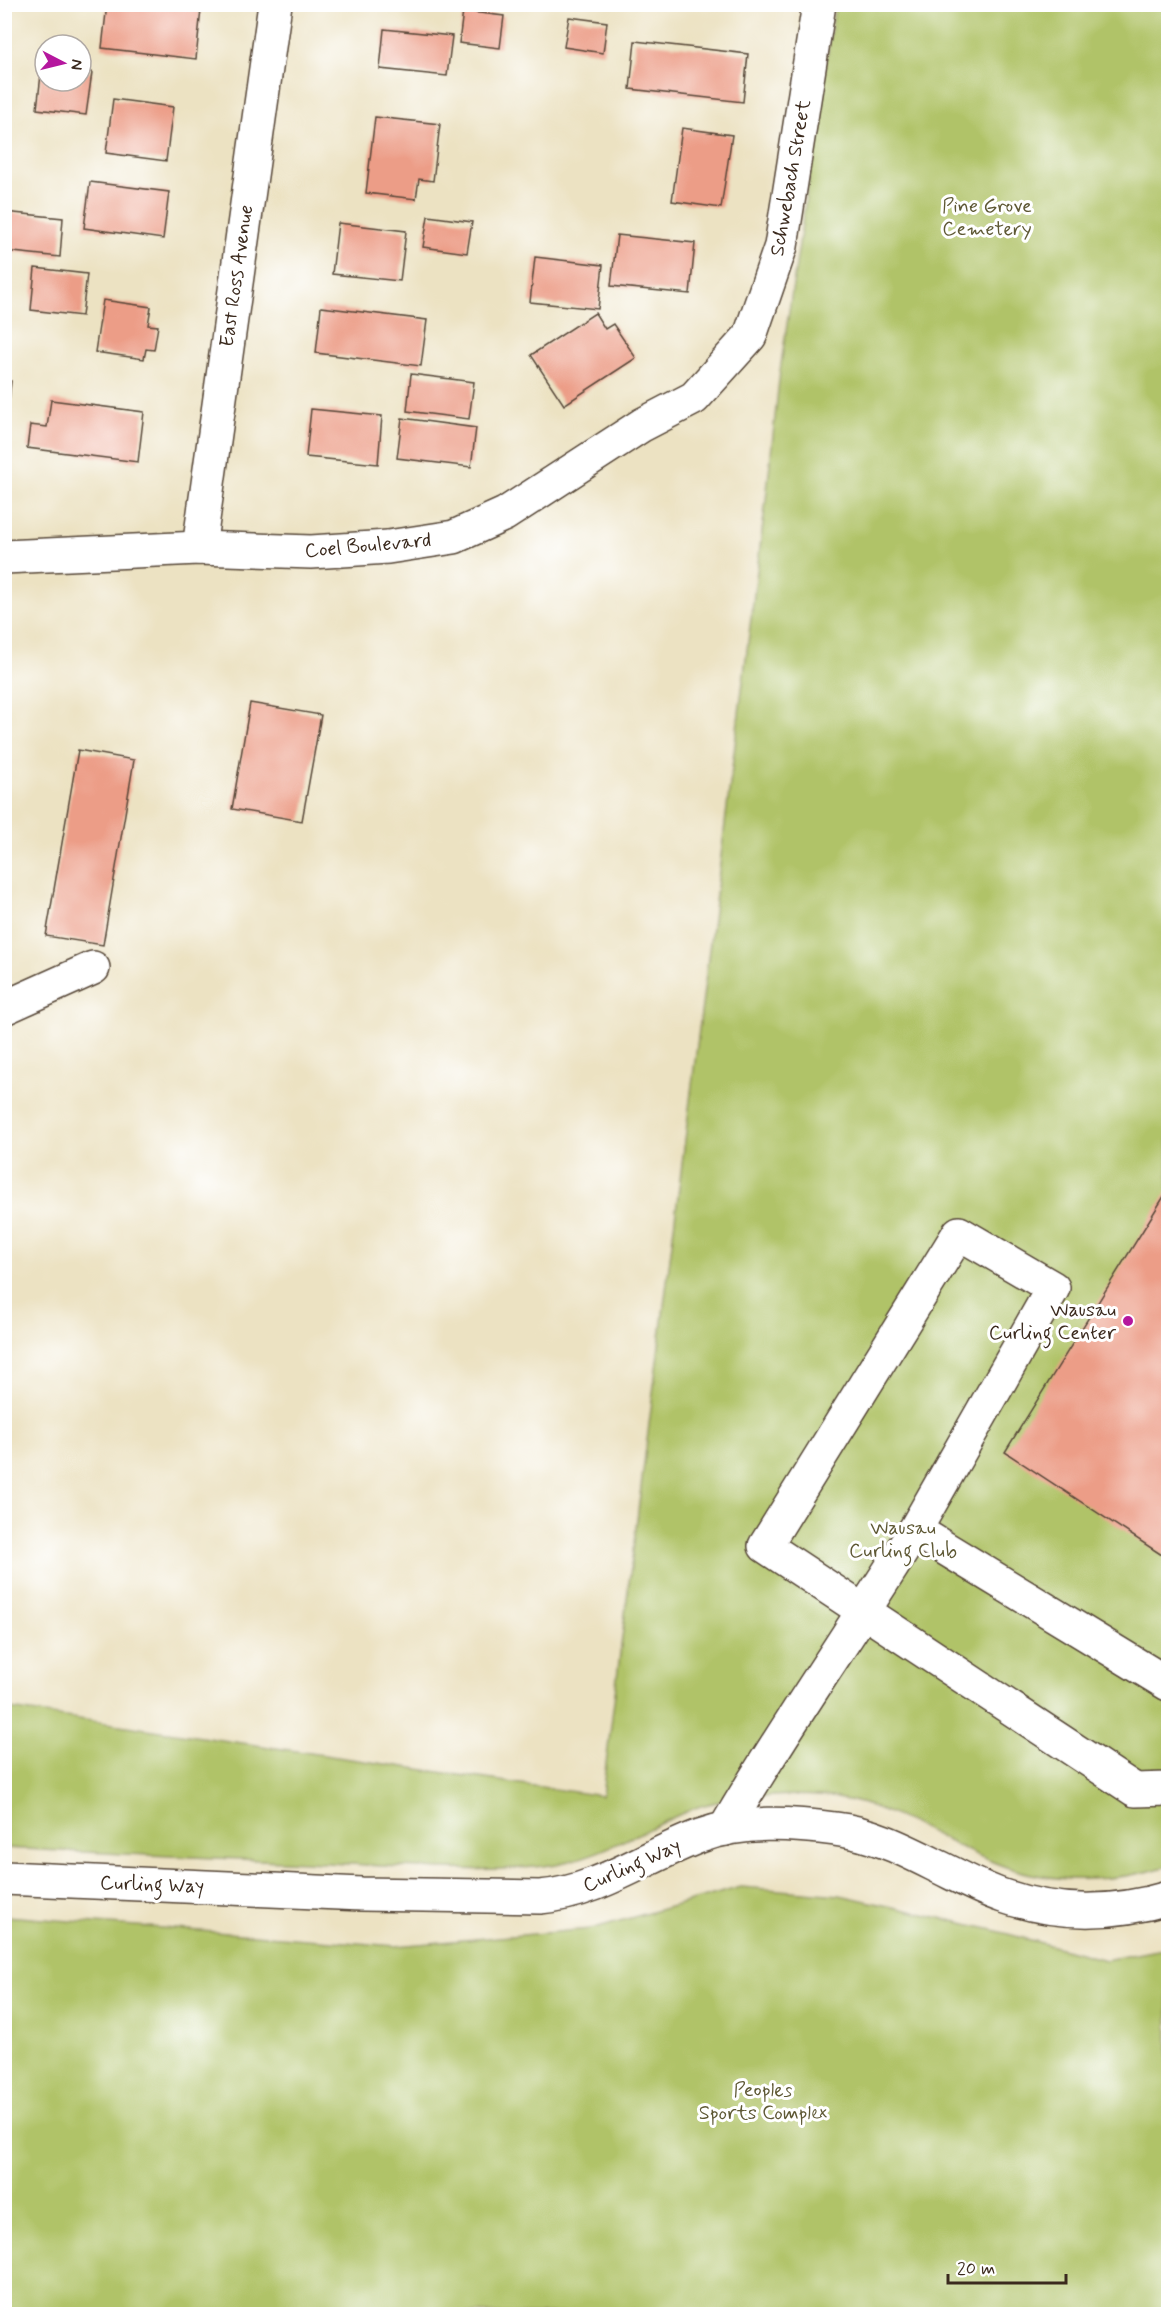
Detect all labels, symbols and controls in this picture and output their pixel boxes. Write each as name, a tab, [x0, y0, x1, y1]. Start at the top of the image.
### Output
north arrow	[33, 33, 93, 93]
text: N	[65, 58, 87, 71]
street label: Schwebach Street	[764, 98, 818, 258]
park label: Pine Grove Cemetery	[942, 193, 1032, 243]
street label: East Ross Avenue	[214, 203, 260, 349]
street label: Coel Boulevard	[304, 527, 432, 565]
place label: Wausau Curling Center	[989, 1297, 1117, 1349]
marker: Wausau Curling Center	[1121, 1314, 1135, 1328]
park label: Wausau Curling Club	[849, 1515, 957, 1567]
street label: Curling Way	[579, 1832, 686, 1901]
street label: Curling Way	[99, 1870, 205, 1902]
park label: Peoples Sports Complex	[699, 2077, 827, 2127]
scale bar	[948, 2247, 1066, 2285]
text: 20 m	[957, 2257, 995, 2281]

